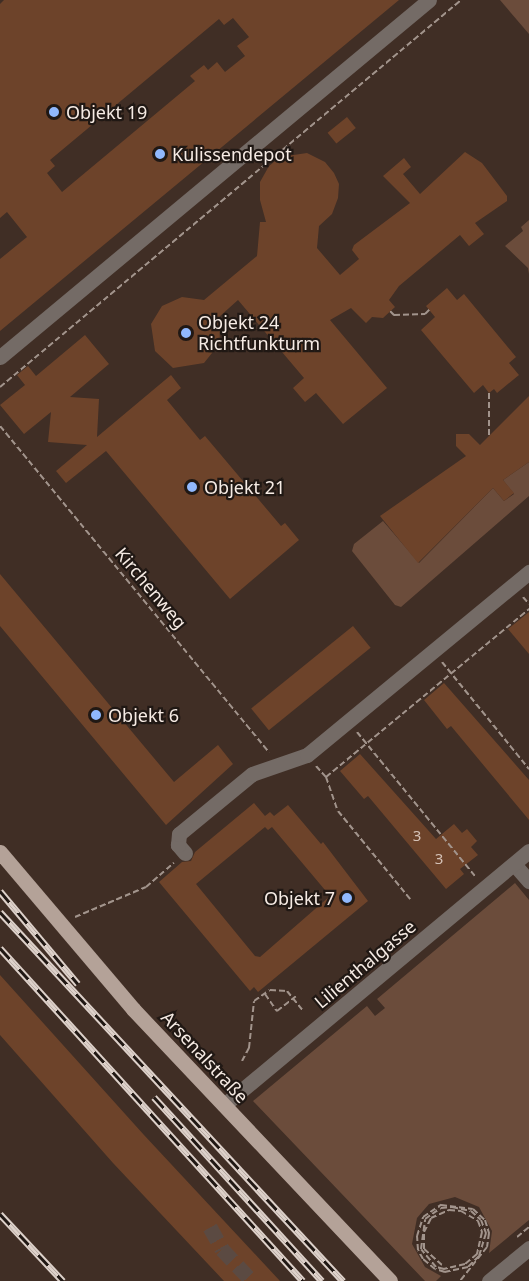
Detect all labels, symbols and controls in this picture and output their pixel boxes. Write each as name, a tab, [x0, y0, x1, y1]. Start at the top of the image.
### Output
place label: Objekt 19	[66, 101, 147, 123]
marker: Objekt 19	[47, 105, 61, 119]
place label: Kulissendepot	[172, 143, 292, 165]
marker: Kulissendepot	[153, 147, 167, 161]
place label: Objekt 24 Richtfunkturm	[198, 312, 320, 354]
marker: Objekt 24 Richtfunkturm	[179, 326, 193, 340]
place label: Objekt 21	[204, 476, 285, 498]
marker: Objekt 21	[185, 480, 199, 494]
street label: Kirchenweg	[111, 543, 191, 633]
place label: Objekt 6	[108, 704, 179, 726]
marker: Objekt 6	[89, 708, 103, 722]
house number: 3	[413, 827, 421, 845]
house number: 3	[435, 850, 443, 868]
place label: Objekt 7	[264, 887, 335, 909]
marker: Objekt 7	[340, 891, 354, 905]
street label: Lilienthalgasse	[310, 915, 420, 1013]
street label: Arsenalstraße	[157, 1007, 253, 1107]

